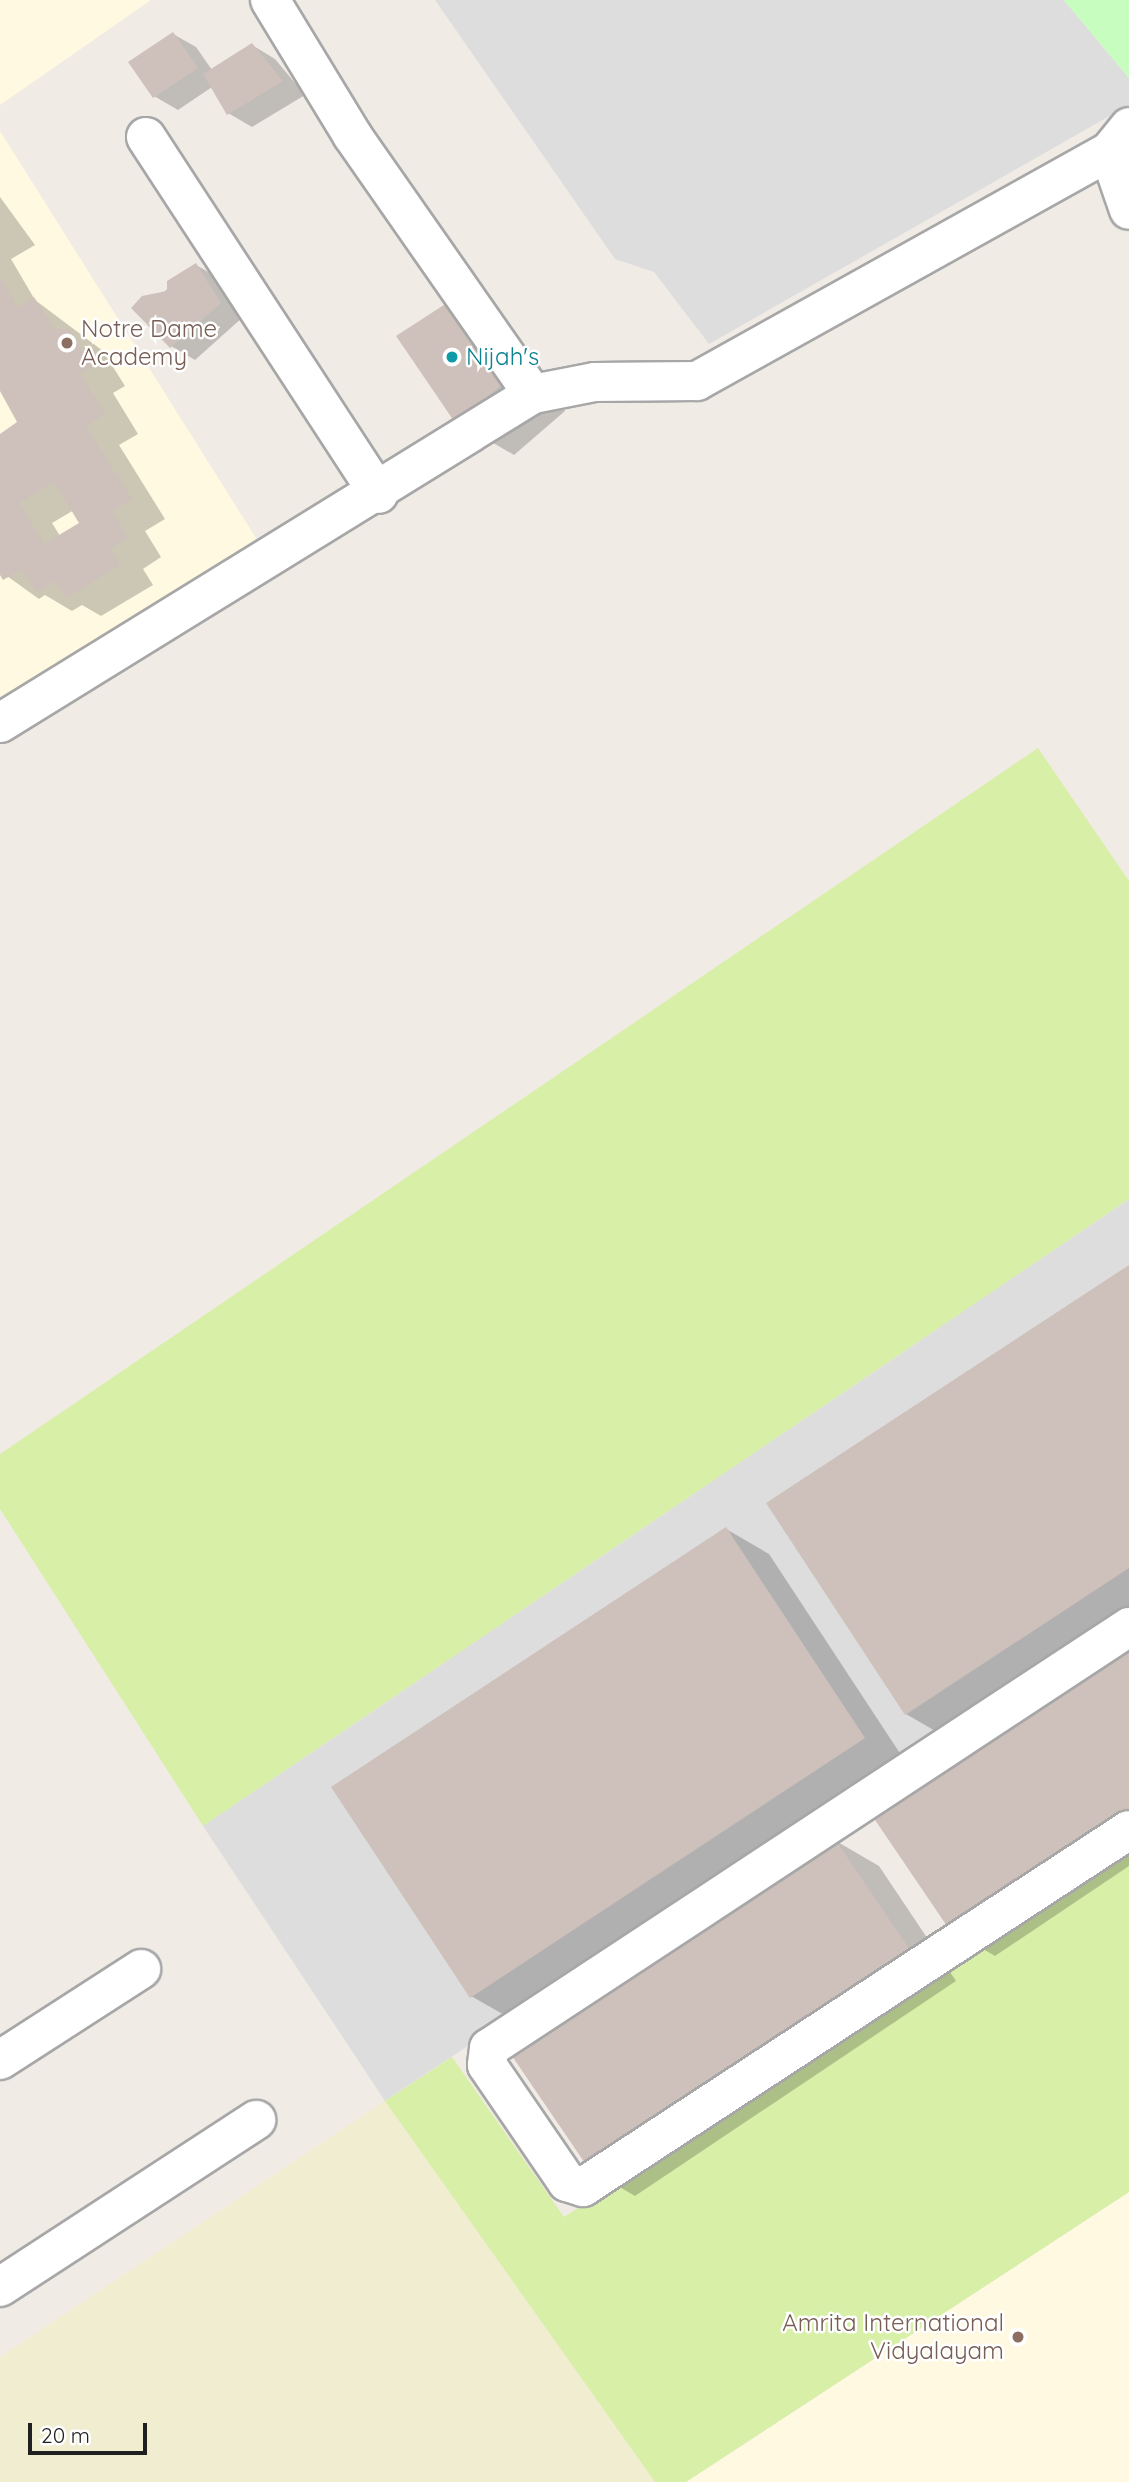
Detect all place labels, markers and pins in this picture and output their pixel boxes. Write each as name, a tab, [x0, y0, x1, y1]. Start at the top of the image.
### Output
place label: Notre Dame Academy	[81, 315, 217, 371]
marker: Notre Dame Academy	[59, 335, 75, 351]
place label: Nijah's	[466, 343, 539, 371]
marker: Nijah's	[444, 349, 460, 365]
place label: Amrita International Vidyalayam	[782, 2309, 1004, 2365]
marker: Amrita International Vidyalayam	[1010, 2329, 1026, 2345]

